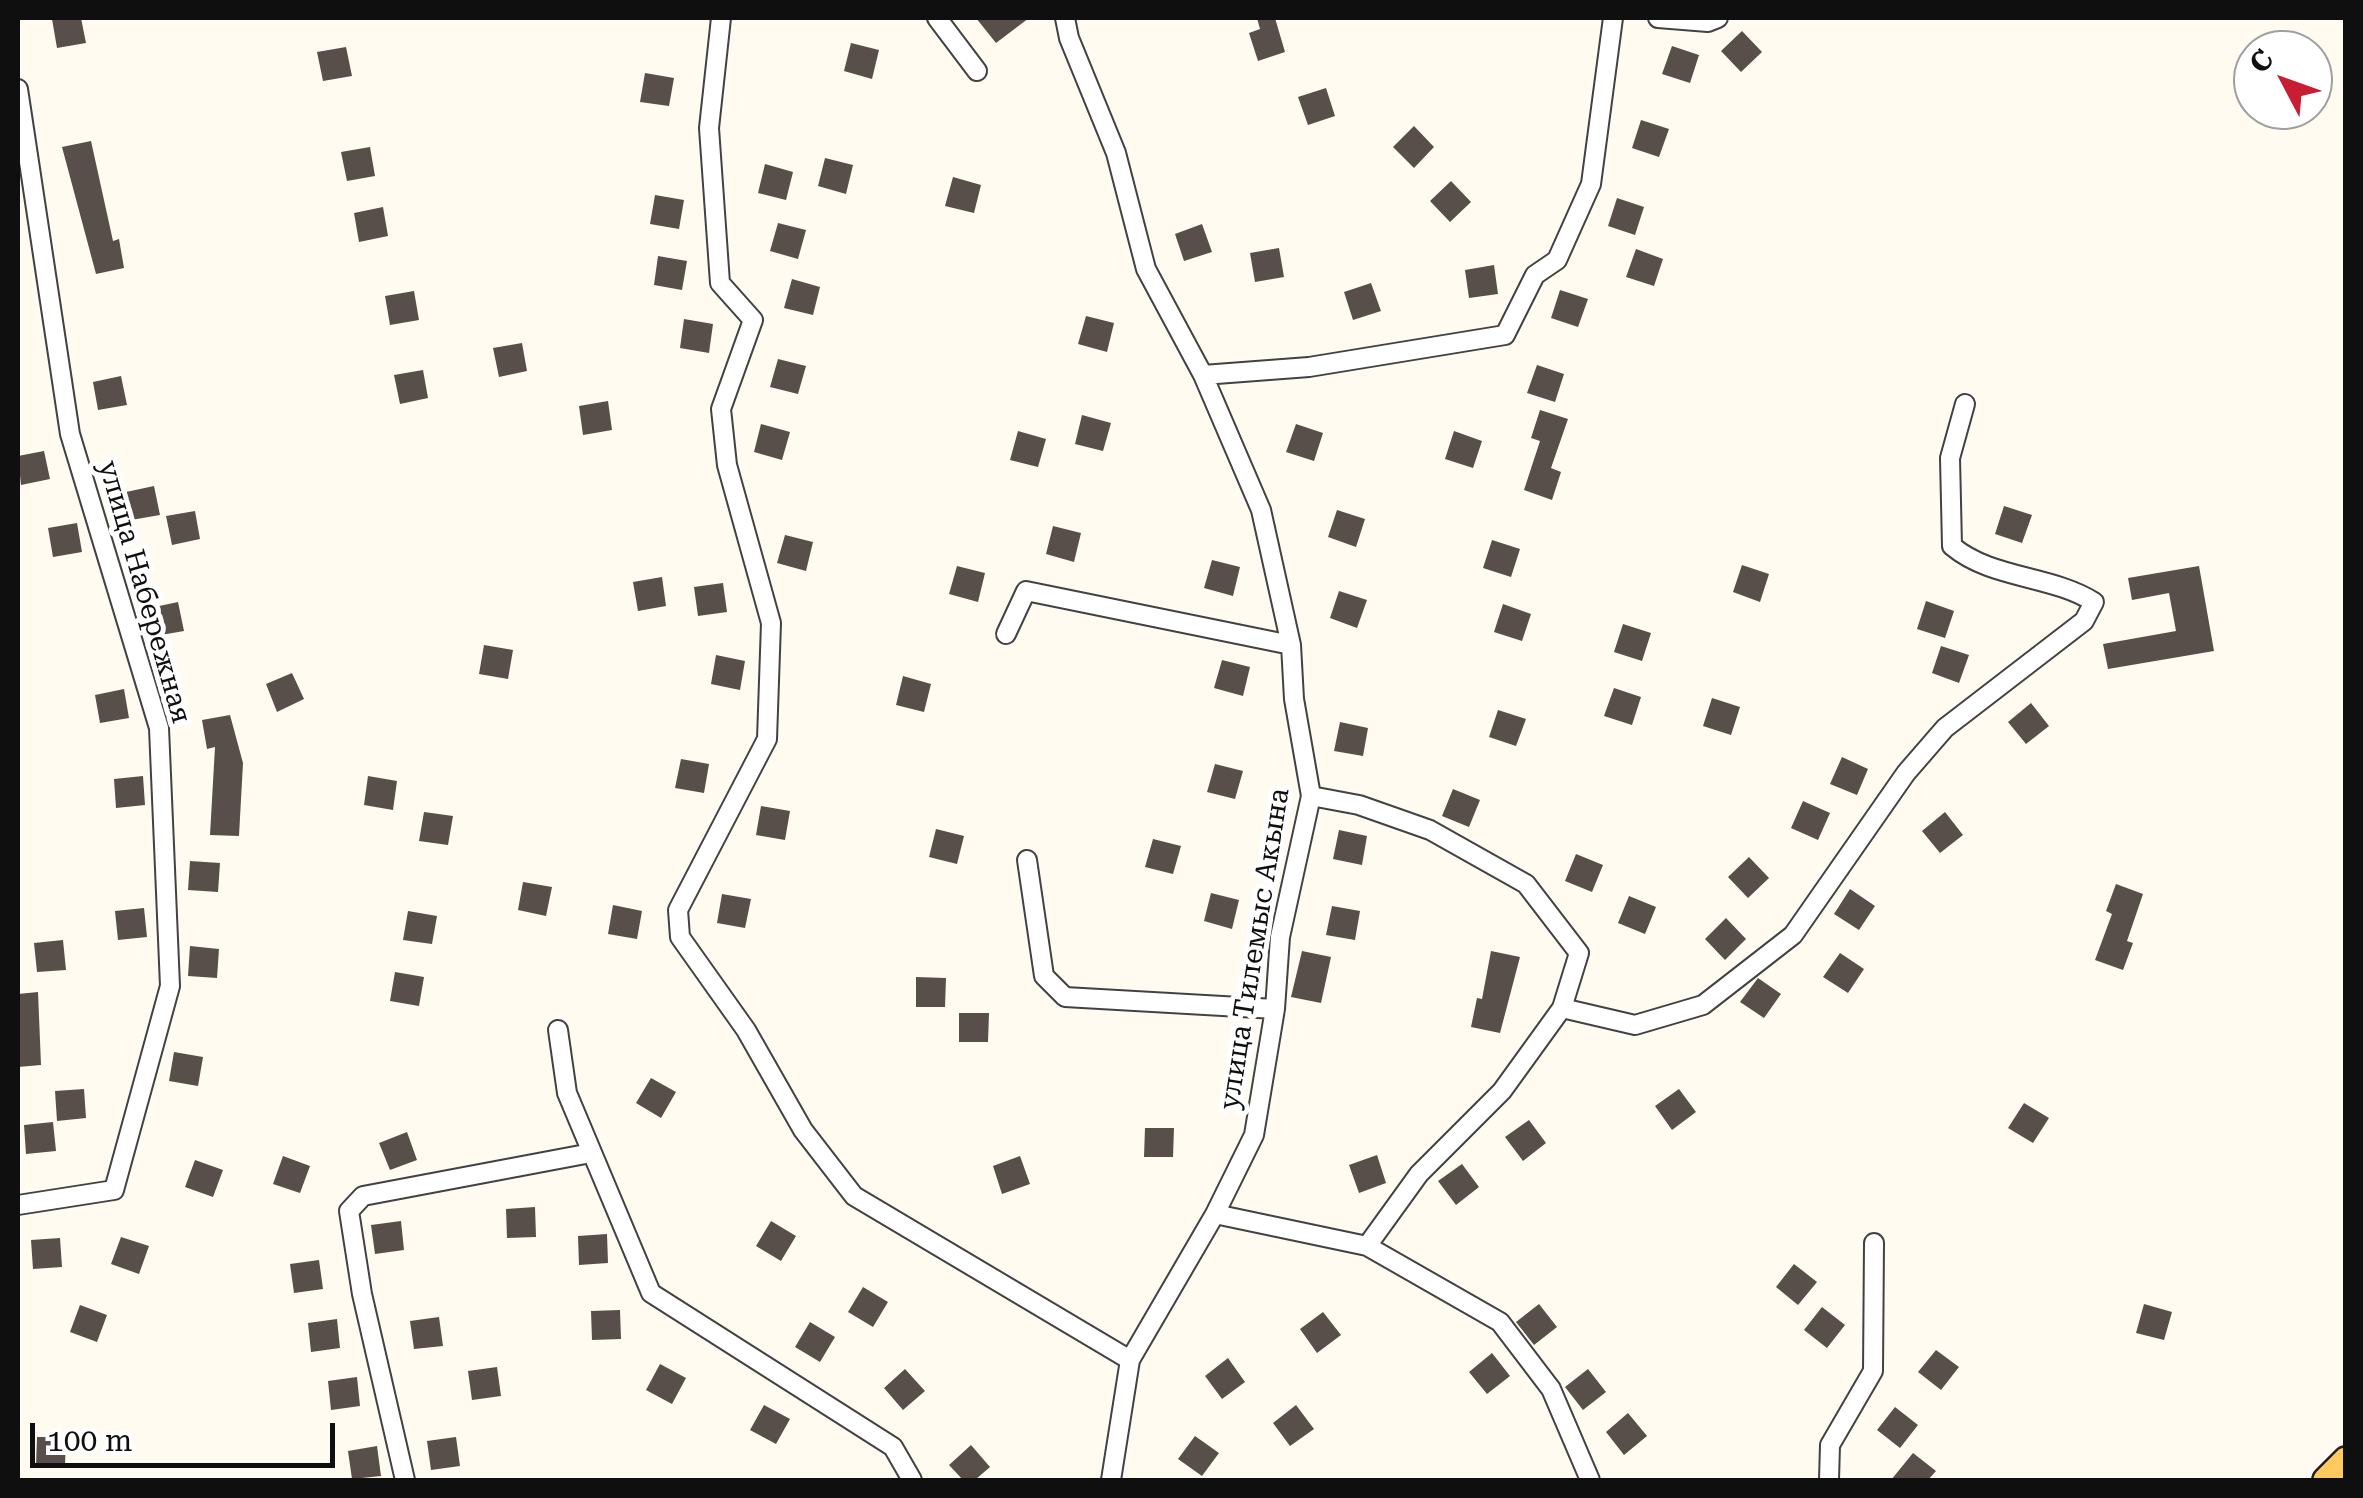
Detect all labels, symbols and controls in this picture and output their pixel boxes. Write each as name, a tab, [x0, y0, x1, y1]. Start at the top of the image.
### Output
north arrow	[2233, 30, 2333, 130]
text: С	[2243, 43, 2280, 80]
street label: улица Набережная	[90, 457, 198, 727]
street label: улица Тилемыс Акына	[1213, 786, 1297, 1112]
scale bar	[35, 1403, 340, 1465]
text: 100 m	[47, 1423, 132, 1458]

